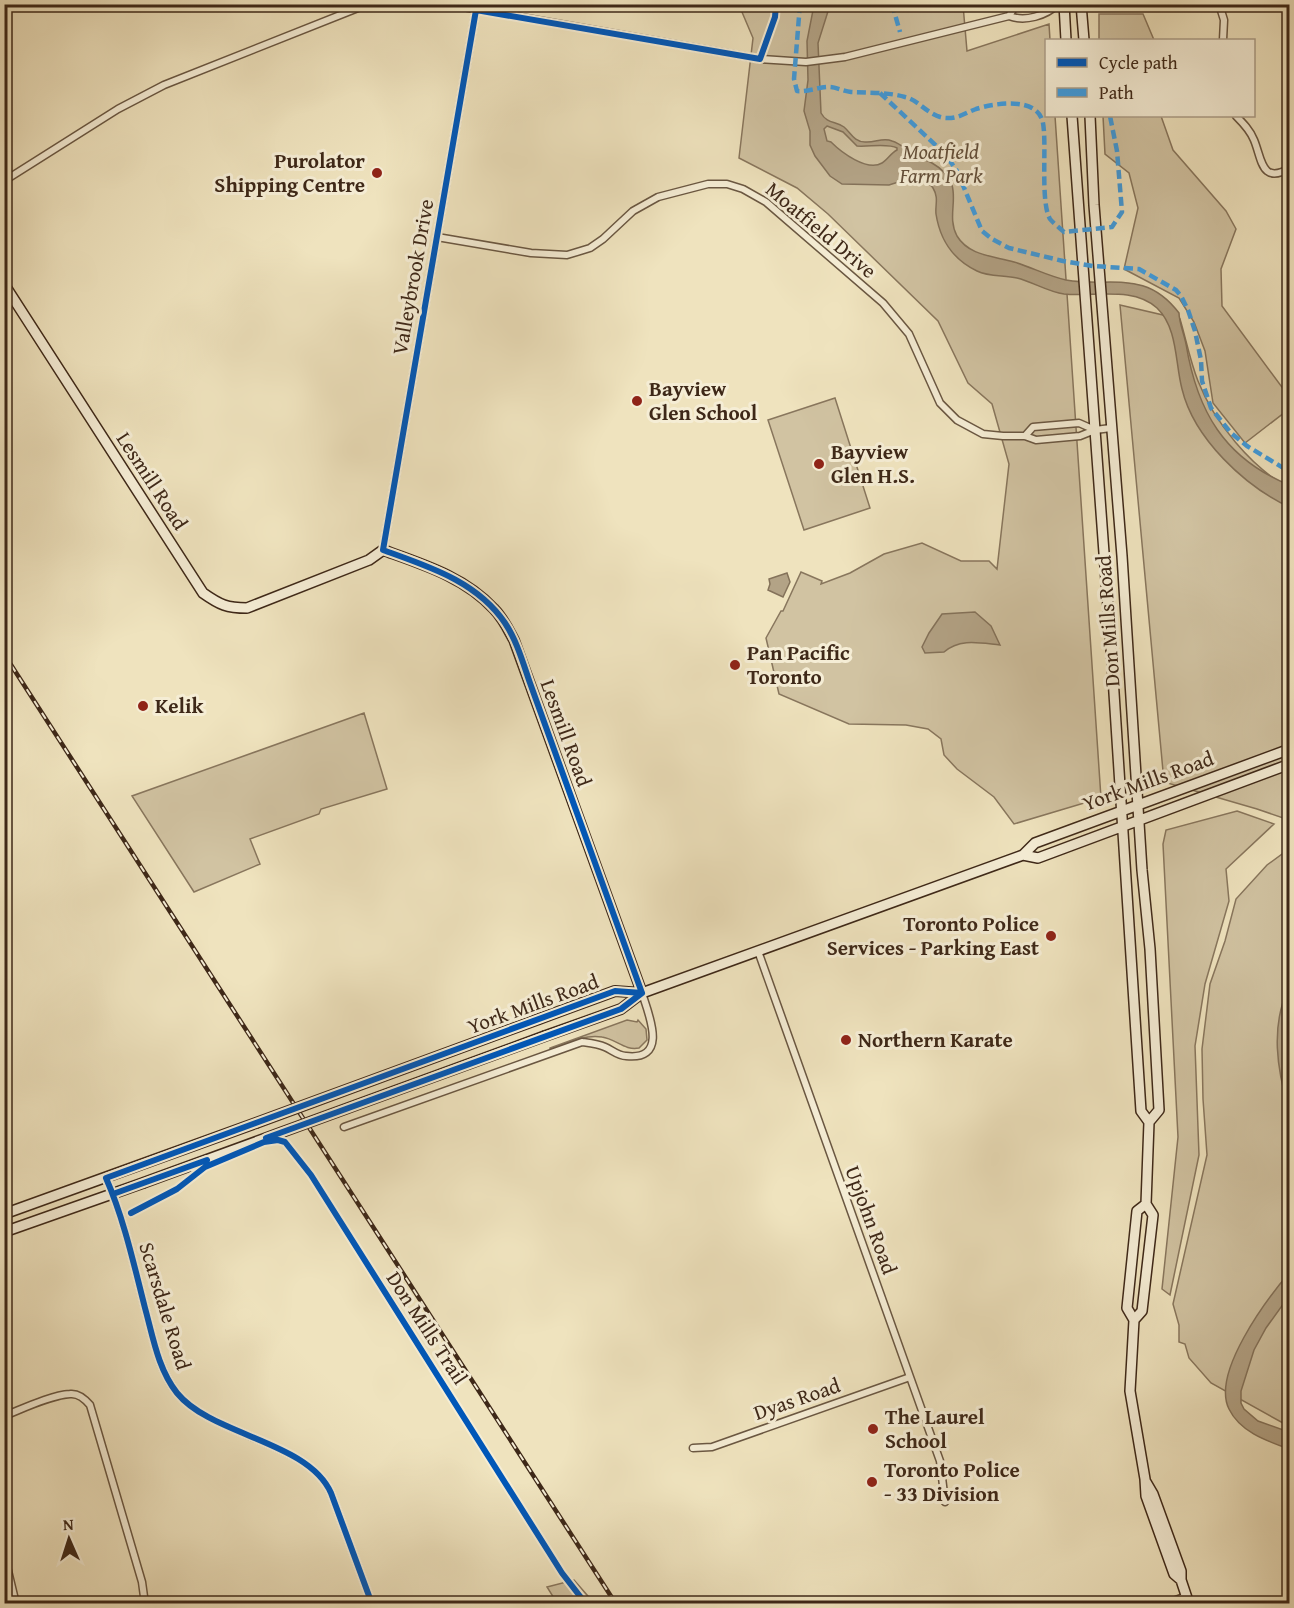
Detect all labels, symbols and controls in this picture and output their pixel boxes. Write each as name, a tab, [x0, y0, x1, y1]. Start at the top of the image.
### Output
legend	[1045, 39, 1255, 117]
text: Cycle path	[1099, 49, 1178, 76]
text: Path	[1099, 79, 1134, 106]
park label: Moatfield Farm Park	[898, 136, 983, 191]
place label: Purolator Shipping Centre	[214, 145, 365, 200]
marker: Purolator Shipping Centre	[370, 166, 384, 180]
street label: Moatfield Drive	[759, 174, 884, 285]
street label: Valleybrook Drive	[384, 196, 441, 357]
place label: Bayview Glen School	[649, 373, 758, 428]
marker: Bayview Glen School	[630, 394, 644, 408]
street label: Lesmill Road	[109, 425, 196, 537]
place label: Bayview Glen H.S.	[831, 436, 915, 491]
marker: Bayview Glen H.S.	[812, 457, 826, 471]
street label: Don Mills Road	[1087, 553, 1128, 688]
place label: Pan Pacific Toronto	[747, 637, 850, 692]
marker: Pan Pacific Toronto	[728, 658, 742, 672]
street label: Lesmill Road	[533, 675, 600, 791]
place label: Kelik	[155, 690, 205, 721]
marker: Kelik	[136, 699, 150, 713]
street label: York Mills Road	[1078, 742, 1219, 819]
place label: Toronto Police Services - Parking East	[827, 908, 1039, 963]
marker: Toronto Police Services - Parking East	[1044, 929, 1058, 943]
street label: York Mills Road	[463, 965, 604, 1042]
place label: Northern Karate	[858, 1024, 1013, 1055]
marker: Northern Karate	[839, 1033, 853, 1047]
street label: Upjohn Road	[837, 1161, 906, 1279]
street label: Scarsdale Road	[131, 1238, 200, 1374]
street label: Don Mills Trail	[379, 1265, 476, 1391]
street label: Dyas Road	[749, 1369, 845, 1428]
place label: The Laurel School	[885, 1401, 985, 1456]
marker: The Laurel School	[866, 1422, 880, 1436]
place label: Toronto Police - 33 Division	[884, 1454, 1020, 1509]
marker: Toronto Police - 33 Division	[865, 1475, 879, 1489]
north arrow	[39, 1509, 99, 1569]
text: N	[62, 1512, 74, 1536]

